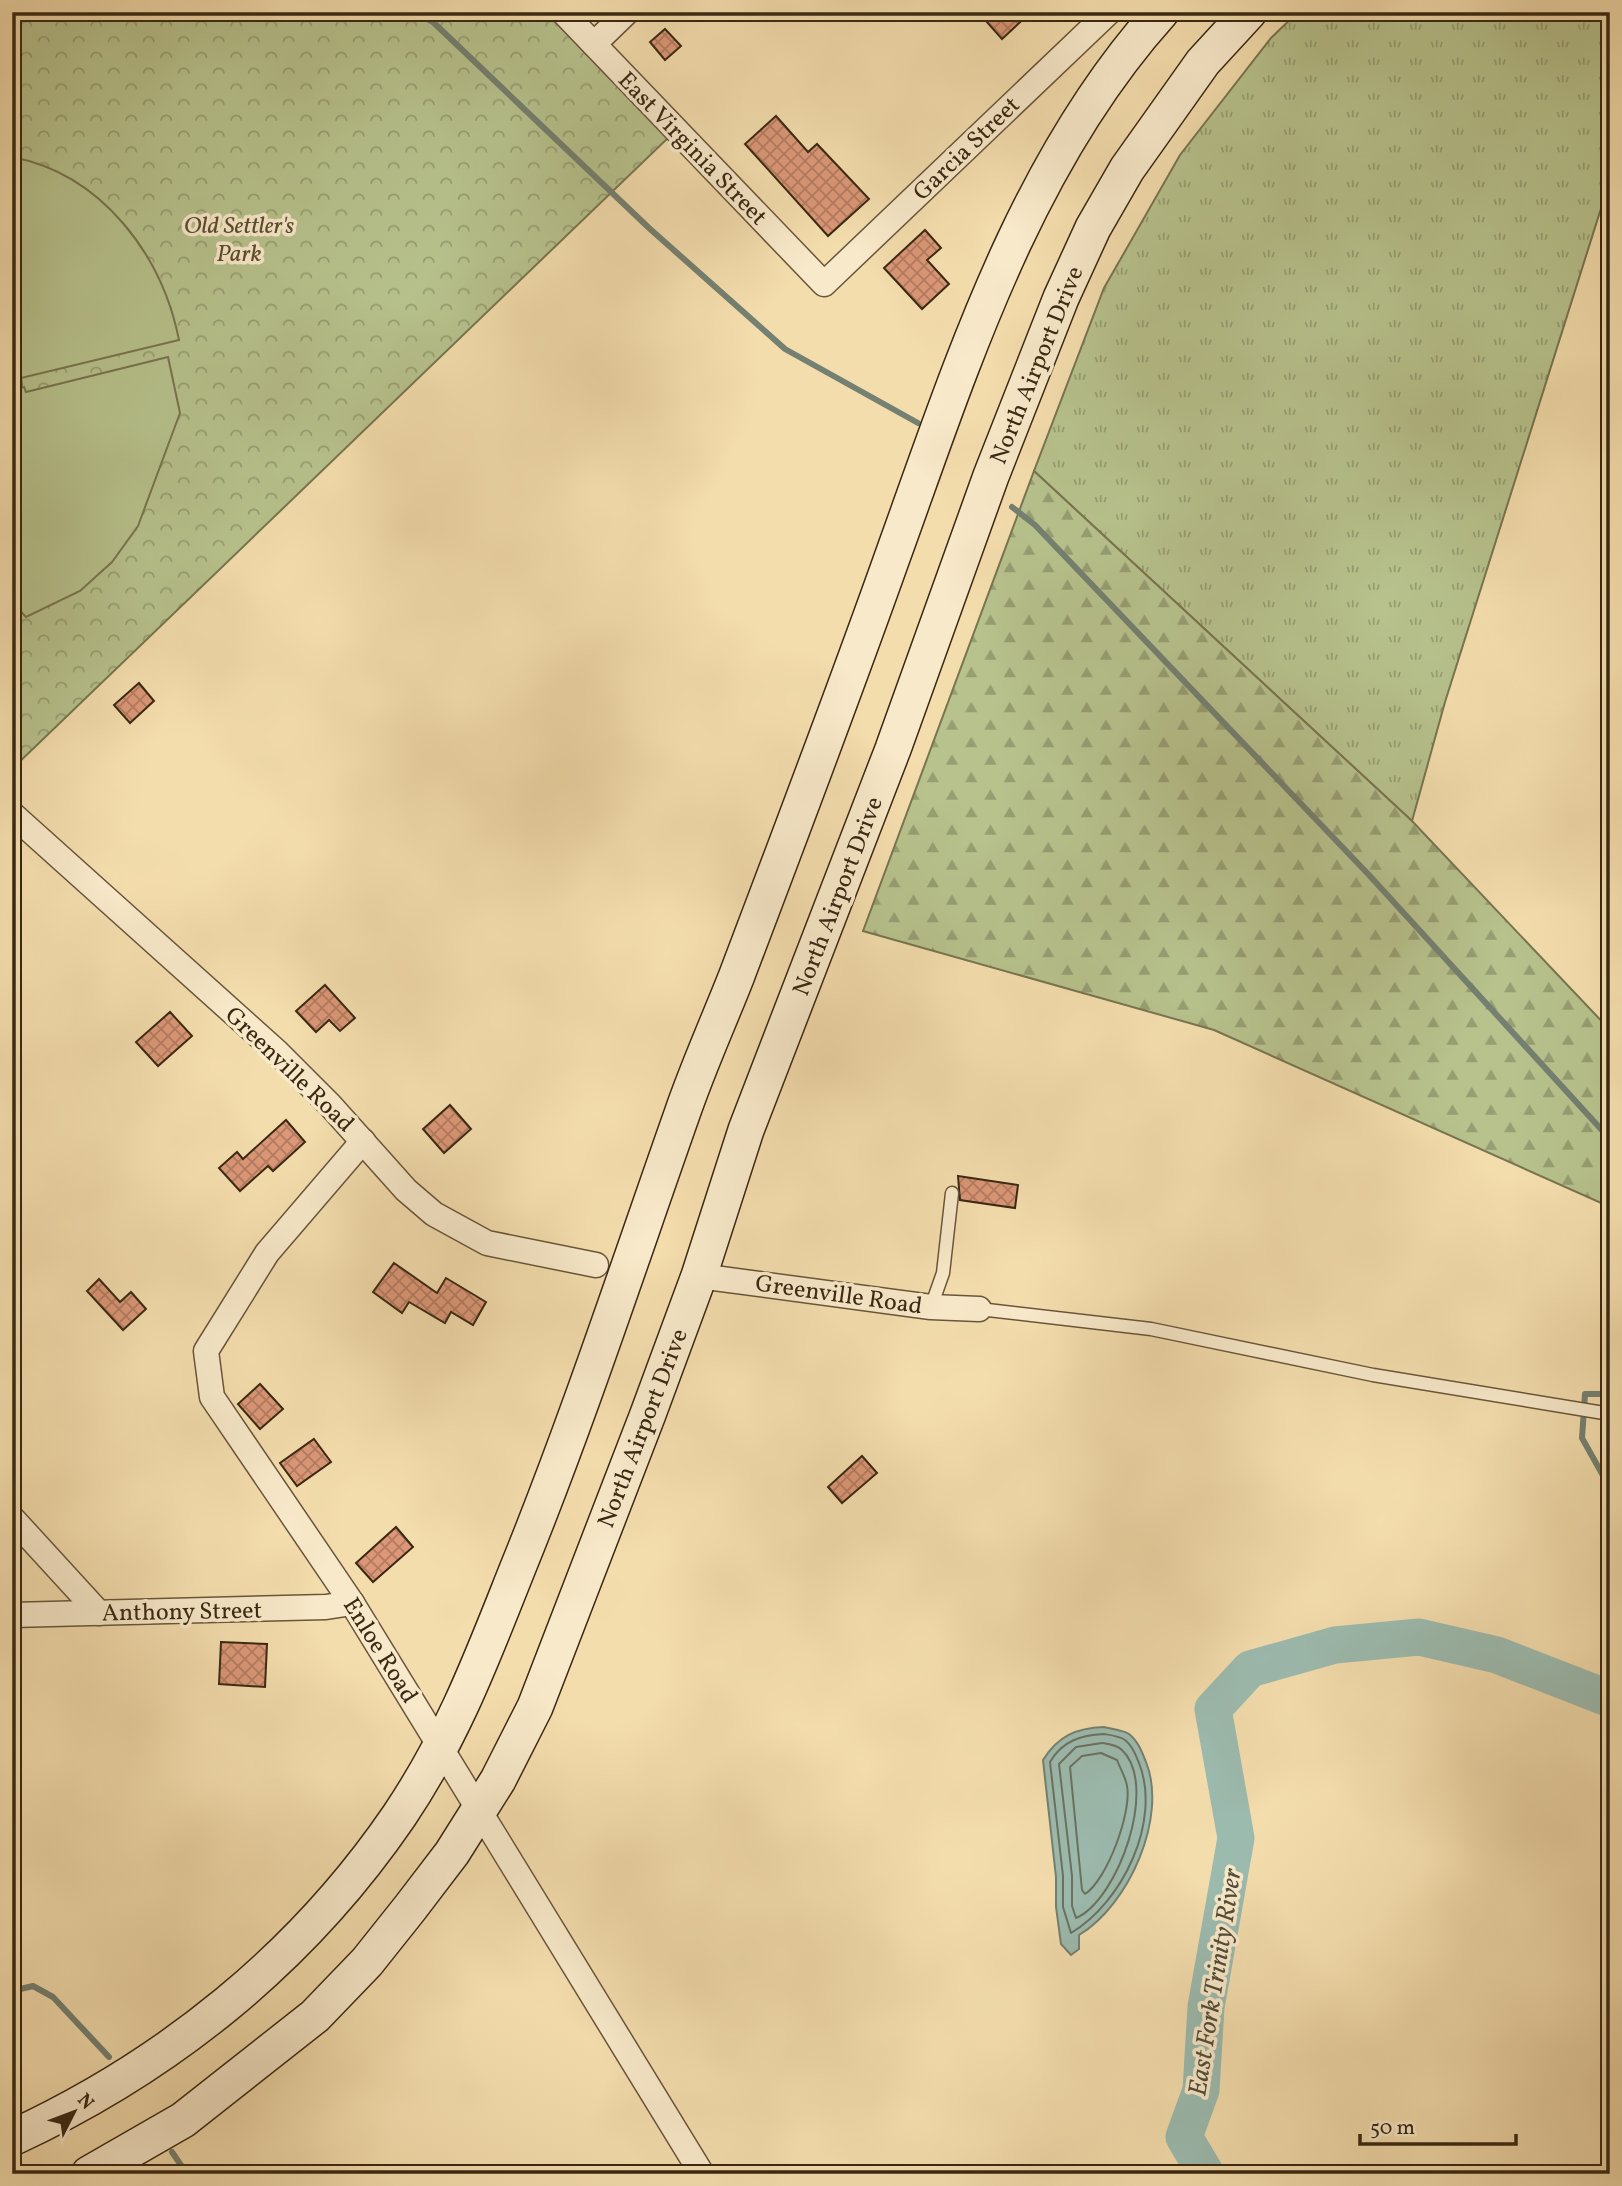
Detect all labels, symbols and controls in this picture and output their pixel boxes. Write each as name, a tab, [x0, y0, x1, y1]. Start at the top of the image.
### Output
street label: East Virginia Street	[609, 65, 774, 234]
street label: Garcia Street	[906, 90, 1029, 209]
park label: Old Settler's Park	[184, 210, 294, 272]
street label: North Airport Drive	[983, 262, 1093, 470]
street label: North Airport Drive	[785, 792, 893, 1001]
street label: Greenville Road	[216, 1000, 361, 1141]
street label: Greenville Road	[753, 1267, 924, 1325]
street label: North Airport Drive	[590, 1324, 698, 1533]
street label: Enloe Road	[333, 1592, 425, 1711]
street label: Anthony Street	[102, 1595, 262, 1631]
water label: East Fork Trinity River	[1180, 1866, 1252, 2099]
north arrow	[38, 2078, 108, 2148]
text: N	[71, 2088, 100, 2116]
scale bar	[1360, 2102, 1515, 2146]
text: 50 m	[1370, 2114, 1415, 2143]

